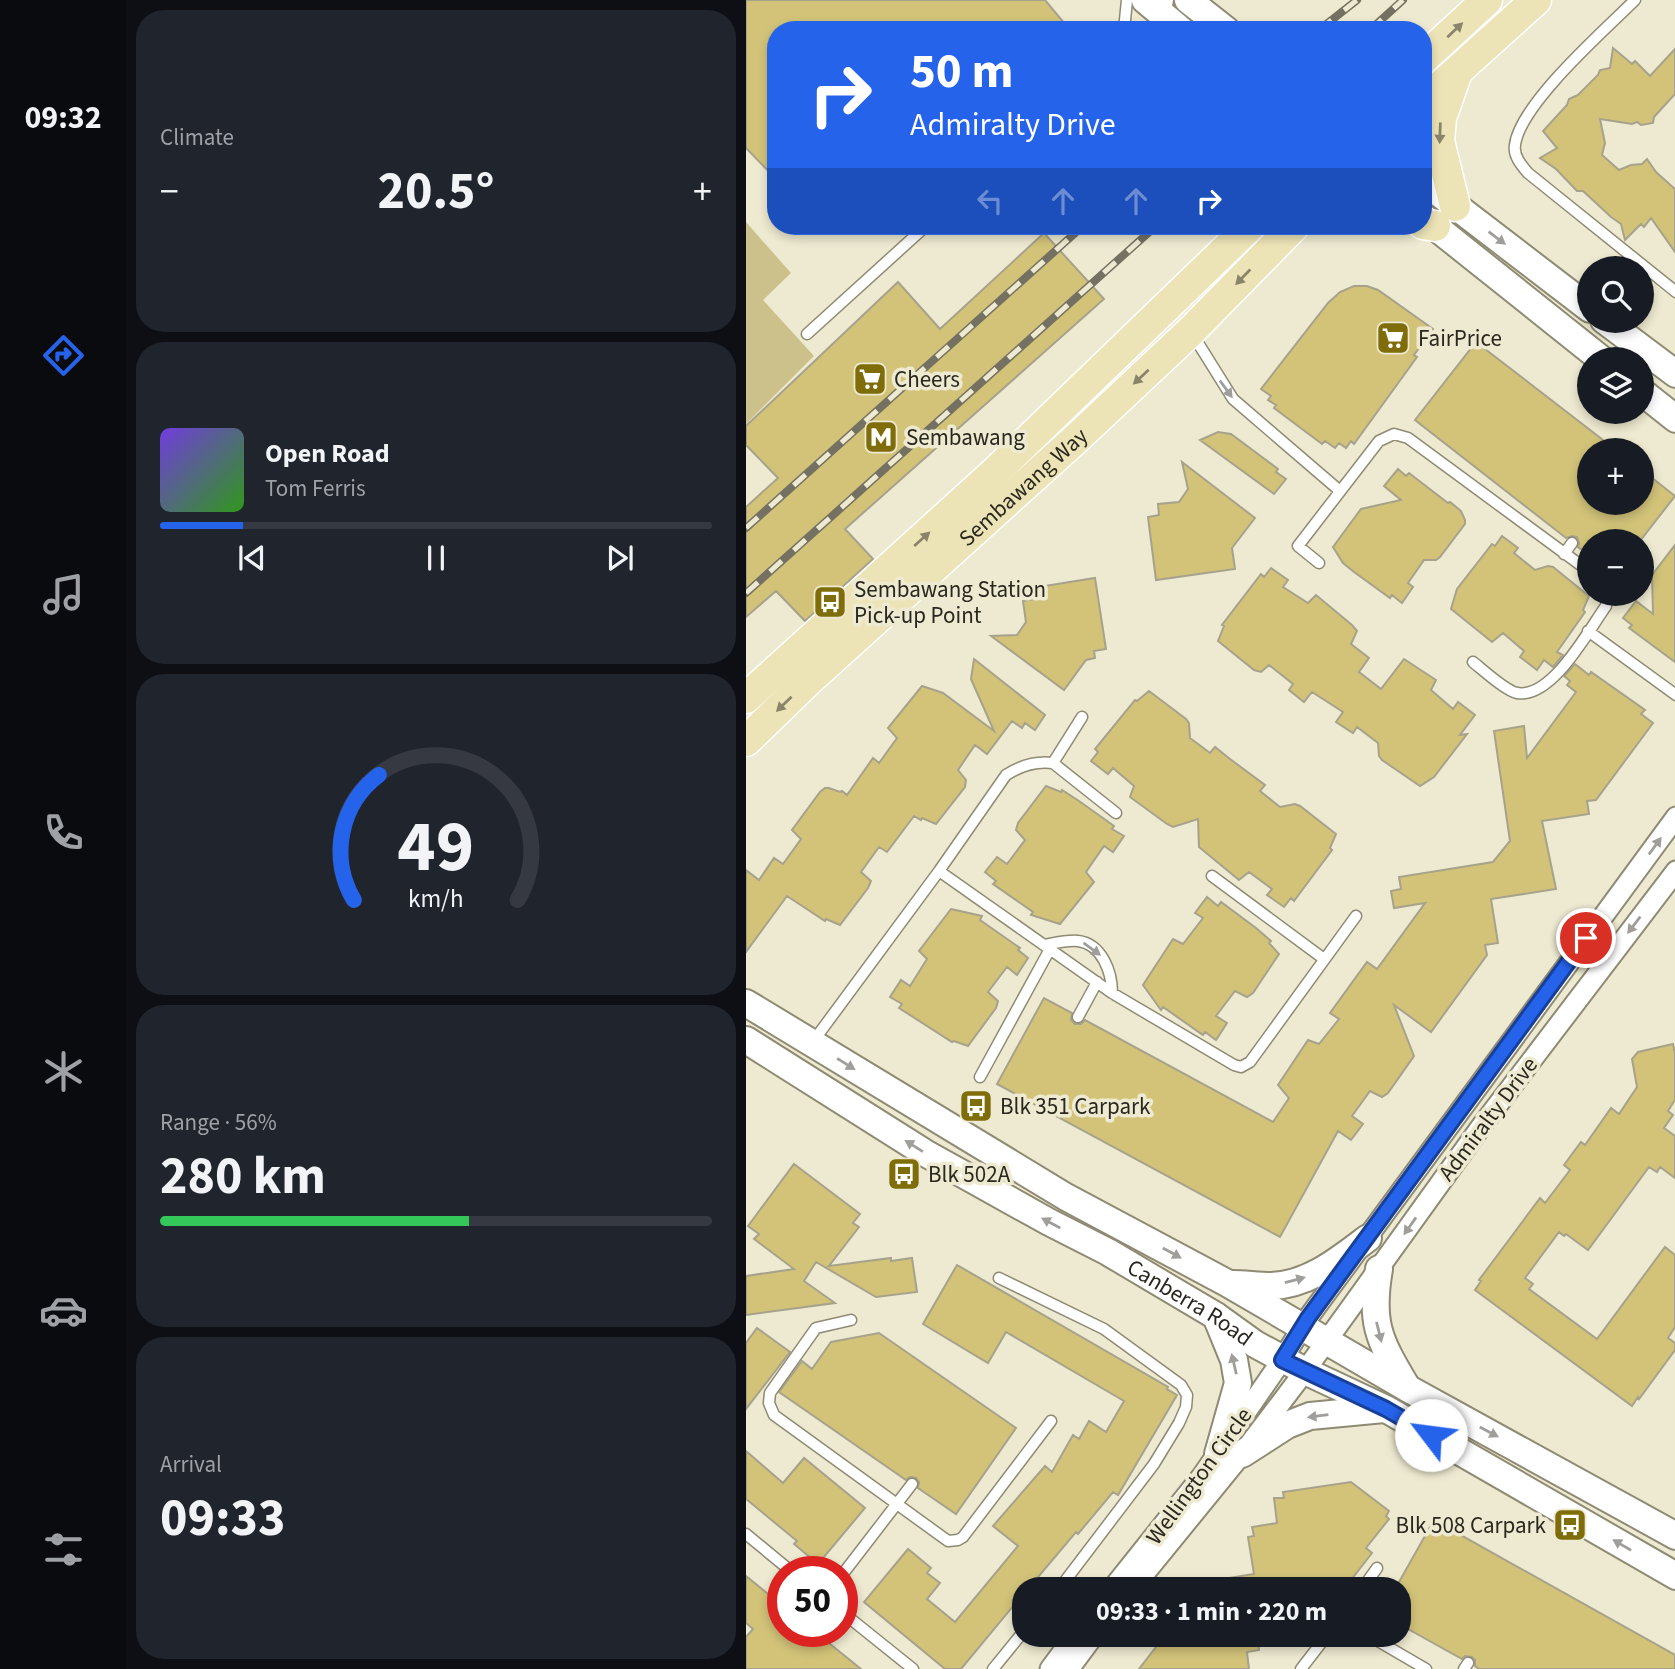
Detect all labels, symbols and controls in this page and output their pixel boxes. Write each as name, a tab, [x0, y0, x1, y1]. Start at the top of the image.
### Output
one-way arrow	[1446, 22, 1463, 38]
text: 50 m	[910, 37, 1014, 107]
icon: right	[795, 49, 886, 140]
text: 09:32	[24, 95, 102, 141]
text: Admiralty Drive	[910, 102, 1116, 148]
text: Climate	[160, 121, 234, 154]
one-way arrow	[1434, 122, 1446, 144]
text: 20.5°	[378, 155, 494, 229]
text: −	[160, 165, 179, 219]
text: +	[693, 165, 712, 219]
icon: left	[971, 182, 1009, 220]
icon: ahead	[1044, 182, 1082, 220]
icon: ahead	[1117, 182, 1155, 220]
icon: right	[1190, 182, 1228, 220]
one-way arrow	[1487, 230, 1505, 245]
map controls	[1577, 256, 1654, 606]
button: search	[1577, 256, 1654, 333]
one-way arrow	[1234, 269, 1251, 286]
supermarket icon: FairPrice	[1374, 319, 1412, 357]
place label: FairPrice	[1418, 322, 1502, 355]
icon: directions	[39, 331, 88, 380]
button: layers	[1577, 347, 1654, 424]
supermarket icon: Cheers	[851, 360, 889, 398]
place label: Cheers	[894, 363, 960, 396]
one-way arrow	[1133, 369, 1150, 385]
one-way arrow	[1219, 380, 1233, 398]
metro station icon: Sembawang	[862, 418, 900, 456]
street label: Sembawang Way	[951, 420, 1095, 554]
place label: Sembawang	[906, 421, 1025, 454]
text: Open Road	[265, 435, 390, 472]
button: +	[1577, 438, 1654, 515]
text: Tom Ferris	[265, 472, 366, 505]
button: −	[1577, 529, 1654, 606]
one-way arrow	[913, 531, 931, 547]
icon: previous	[233, 539, 271, 577]
icon: pause	[417, 539, 455, 577]
icon: next	[601, 539, 639, 577]
icon: music	[39, 570, 88, 619]
place label: Sembawang Station Pick-up Point	[854, 573, 1046, 632]
bus stop icon: Sembawang Station Pick-up Point	[811, 583, 849, 621]
one-way arrow	[776, 695, 793, 711]
text: 49	[398, 796, 474, 900]
icon: phone	[39, 808, 88, 857]
one-way arrow	[1648, 837, 1662, 855]
text: km/h	[408, 881, 464, 917]
pin	[1556, 908, 1616, 968]
one-way arrow	[1627, 916, 1642, 934]
icon: arrive	[1567, 919, 1605, 957]
one-way arrow	[1083, 942, 1101, 956]
icon: climate	[39, 1047, 88, 1096]
street label: Admiralty Drive	[1430, 1050, 1546, 1188]
one-way arrow	[836, 1058, 855, 1071]
bus stop icon: Blk 351 Carpark	[957, 1087, 995, 1125]
place label: Blk 351 Carpark	[1000, 1090, 1151, 1123]
text: Range · 56%	[160, 1106, 277, 1139]
text: 280 km	[160, 1140, 326, 1214]
one-way arrow	[904, 1140, 923, 1153]
bus stop icon: Blk 502A	[885, 1155, 923, 1193]
place label: Blk 502A	[928, 1158, 1011, 1191]
one-way arrow	[1041, 1217, 1061, 1229]
one-way arrow	[1403, 1217, 1417, 1235]
one-way arrow	[1162, 1247, 1181, 1259]
street label: Canberra Road	[1121, 1251, 1260, 1354]
one-way arrow	[1285, 1275, 1306, 1285]
icon: car	[39, 1286, 88, 1335]
one-way arrow	[1374, 1321, 1385, 1343]
one-way arrow	[1228, 1353, 1239, 1375]
position arrow	[1394, 1398, 1468, 1472]
street label: Wellington Circle	[1138, 1401, 1260, 1551]
one-way arrow	[1307, 1411, 1329, 1422]
one-way arrow	[1479, 1426, 1499, 1438]
text: Arrival	[160, 1448, 222, 1481]
text: 09:33	[160, 1482, 285, 1556]
bus stop icon: Blk 508 Carpark	[1551, 1506, 1589, 1544]
place label: Blk 508 Carpark	[1396, 1509, 1547, 1542]
icon: filters	[39, 1525, 88, 1574]
one-way arrow	[1613, 1539, 1632, 1551]
speed limit sign: 50	[767, 1556, 858, 1647]
text: 09:33 · 1 min · 220 m	[1096, 1593, 1327, 1630]

